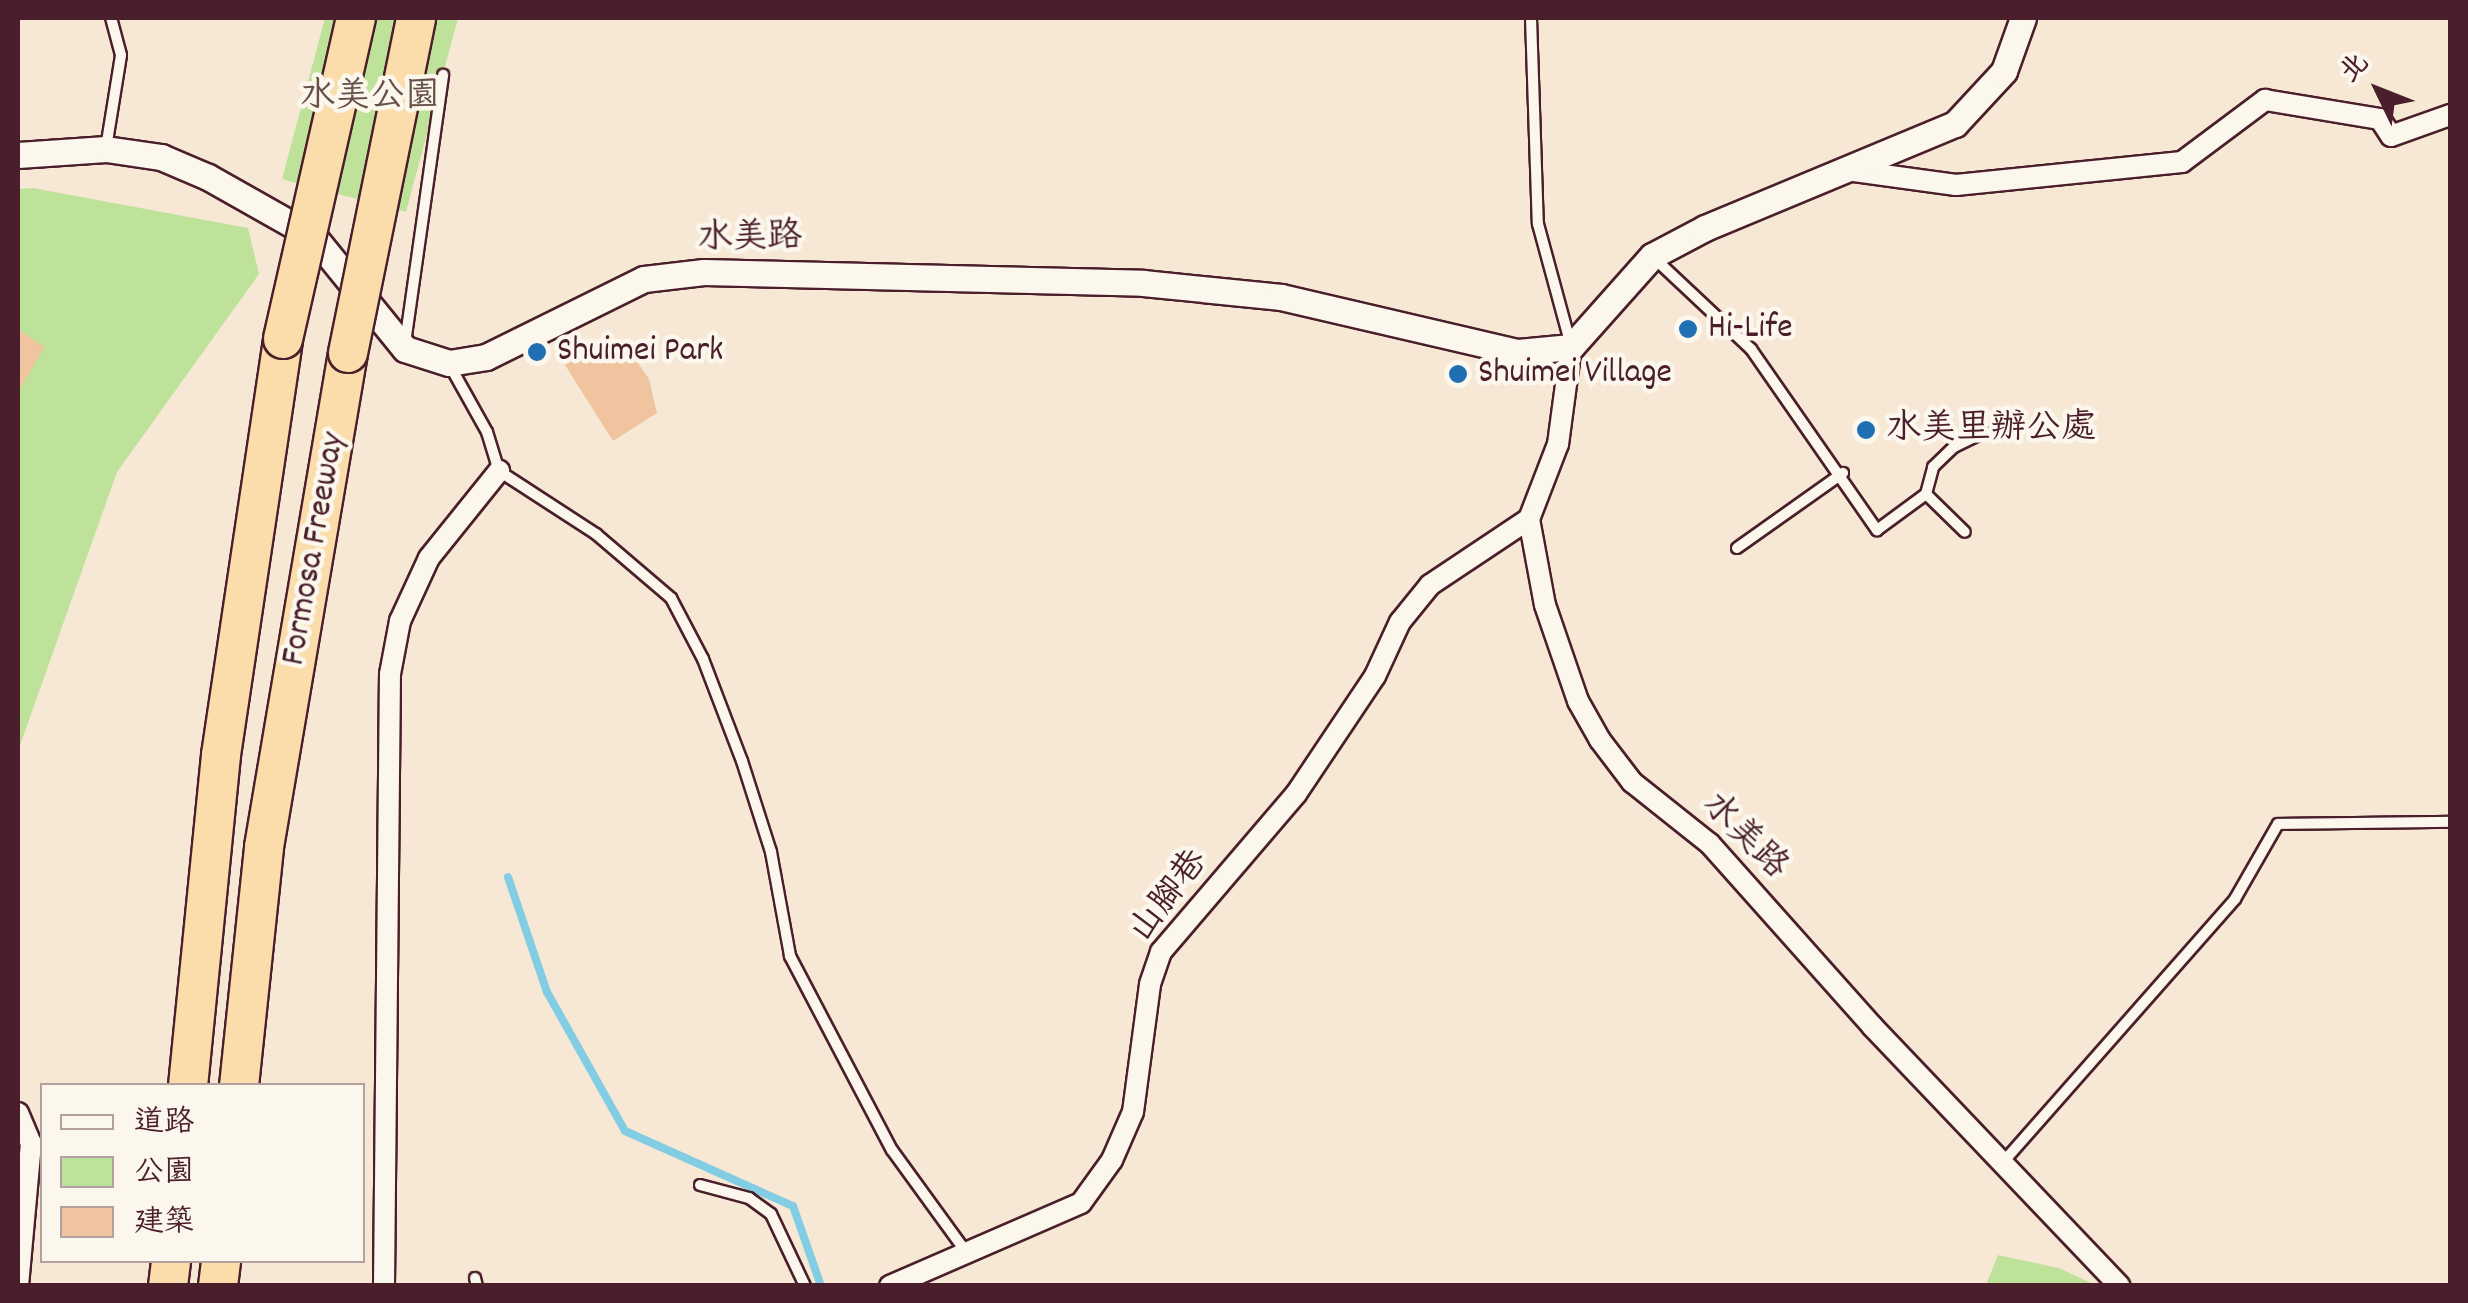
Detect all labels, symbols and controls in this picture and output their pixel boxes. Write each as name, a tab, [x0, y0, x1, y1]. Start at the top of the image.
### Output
north arrow	[2328, 40, 2428, 140]
text: 北	[2332, 46, 2380, 93]
park label: 水美公園	[300, 77, 440, 119]
street label: 水美路	[697, 217, 803, 261]
place label: Hi-Life	[1708, 308, 1793, 350]
marker: Hi-Life	[1677, 318, 1699, 340]
place label: Shuimei Park	[557, 331, 723, 373]
marker: Shuimei Park	[526, 341, 548, 363]
place label: Shuimei Village	[1478, 353, 1672, 395]
marker: Shuimei Village	[1447, 363, 1469, 385]
place label: 水美里辦公處	[1886, 409, 2096, 451]
marker: 水美里辦公處	[1855, 419, 1877, 441]
street label: Formosa Freeway	[274, 429, 356, 669]
street label: 水美路	[1692, 785, 1796, 889]
street label: 山腳巷	[1122, 842, 1218, 952]
legend	[40, 1083, 365, 1263]
text: 道路	[134, 1103, 194, 1146]
text: 公園	[134, 1153, 194, 1196]
text: 建築	[134, 1203, 194, 1246]

